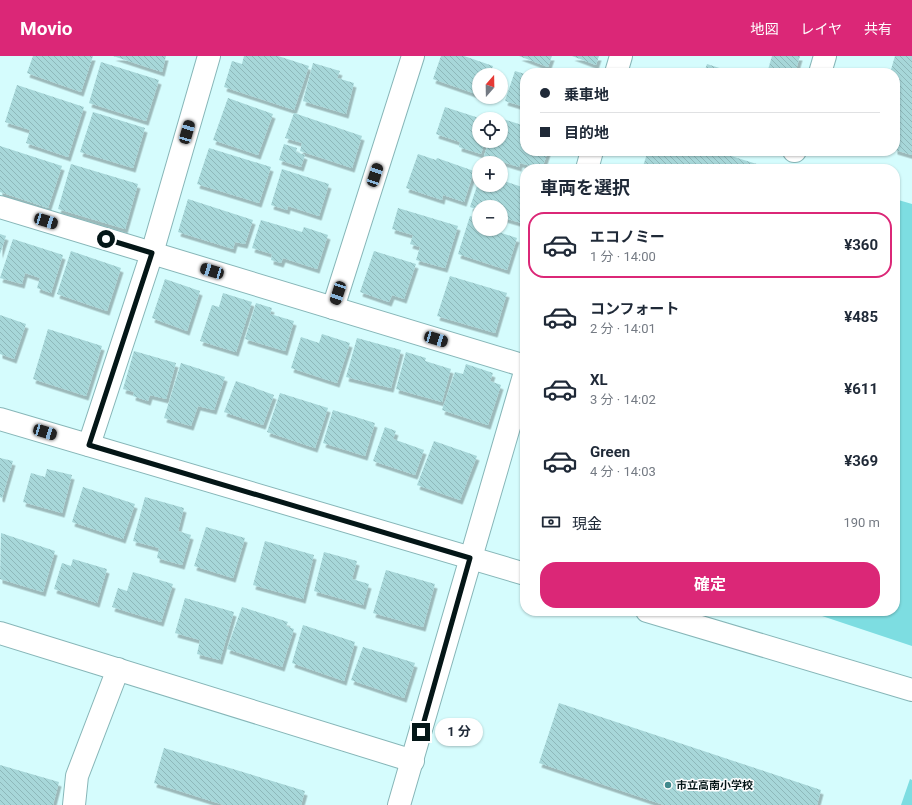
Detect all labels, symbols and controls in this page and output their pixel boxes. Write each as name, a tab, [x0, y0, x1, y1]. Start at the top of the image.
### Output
text: Movio	[20, 17, 73, 40]
text: 地図	[750, 21, 778, 37]
text: レイヤ	[800, 21, 842, 37]
text: 共有	[864, 21, 892, 37]
north arrow	[472, 68, 508, 104]
map controls	[472, 68, 508, 236]
text: 乗車地	[564, 86, 609, 104]
button: locate	[472, 112, 508, 148]
car	[178, 119, 196, 145]
text: 目的地	[564, 124, 609, 142]
button: +	[472, 156, 508, 192]
car	[366, 162, 384, 188]
text: 車両を選択	[540, 177, 630, 198]
button: −	[472, 200, 508, 236]
car	[33, 212, 59, 230]
icon: car	[542, 227, 578, 263]
text: エコノミー	[590, 228, 665, 246]
route start	[97, 230, 115, 248]
text: ¥360	[844, 236, 878, 254]
text: 1 分 · 14:00	[590, 249, 656, 264]
car	[199, 262, 225, 280]
car	[329, 280, 347, 306]
icon: car	[542, 299, 578, 335]
text: コンフォート	[590, 300, 680, 318]
text: ¥485	[844, 308, 878, 326]
text: 2 分 · 14:01	[590, 321, 656, 336]
car	[423, 330, 449, 348]
icon: car	[542, 371, 578, 407]
text: XL	[590, 371, 608, 389]
text: ¥611	[844, 380, 878, 398]
text: 3 分 · 14:02	[590, 392, 656, 407]
car	[32, 423, 58, 441]
icon: car	[542, 443, 578, 479]
text: Green	[590, 443, 630, 461]
text: ¥369	[844, 452, 878, 470]
text: 4 分 · 14:03	[590, 464, 656, 479]
icon: cash	[540, 511, 562, 533]
text: 現金	[572, 515, 602, 533]
text: 190 m	[843, 515, 880, 530]
button: 確定	[540, 562, 880, 608]
callout: 1 分	[435, 718, 483, 746]
route end	[412, 723, 430, 741]
text: 1 分	[447, 724, 471, 739]
place label: 市立高南小学校	[676, 779, 753, 792]
marker: 市立高南小学校	[663, 780, 673, 790]

